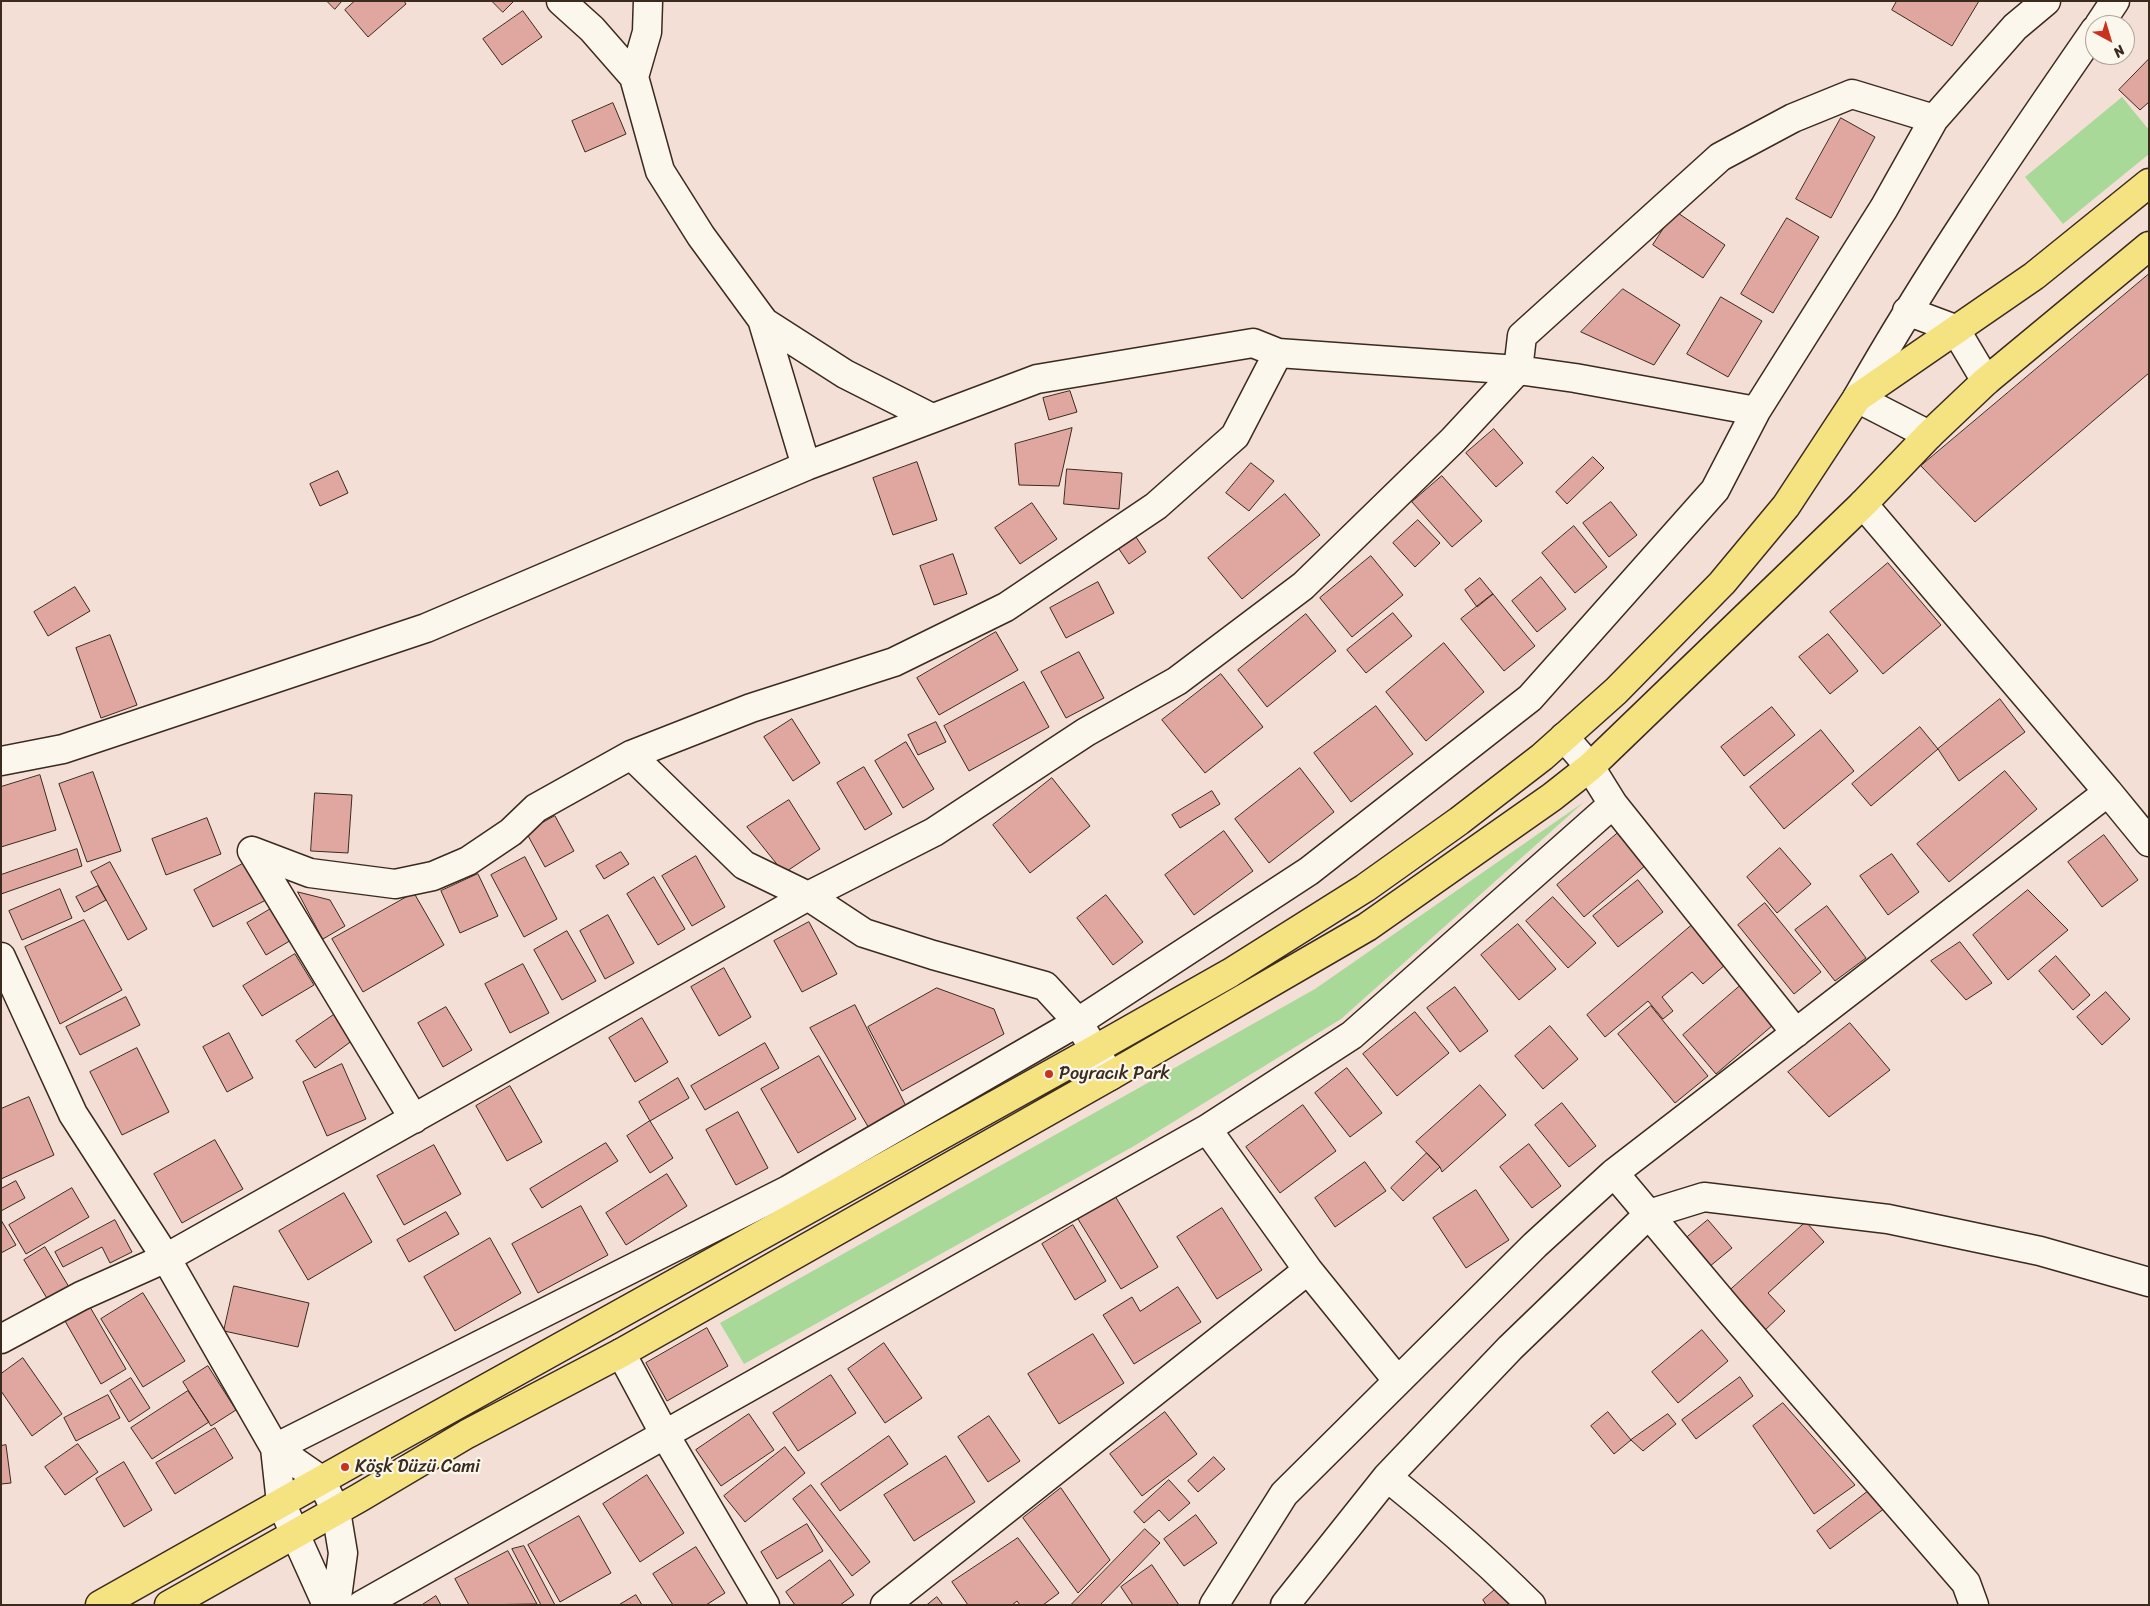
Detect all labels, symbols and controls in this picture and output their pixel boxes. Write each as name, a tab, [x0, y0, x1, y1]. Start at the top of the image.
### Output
north arrow	[2085, 15, 2135, 65]
text: N	[2107, 38, 2131, 64]
place label: Poyracık Park	[1059, 1063, 1170, 1085]
marker: Poyracık Park	[1043, 1068, 1055, 1080]
place label: Köşk Düzü Cami	[355, 1456, 480, 1478]
marker: Köşk Düzü Cami	[339, 1461, 351, 1473]

